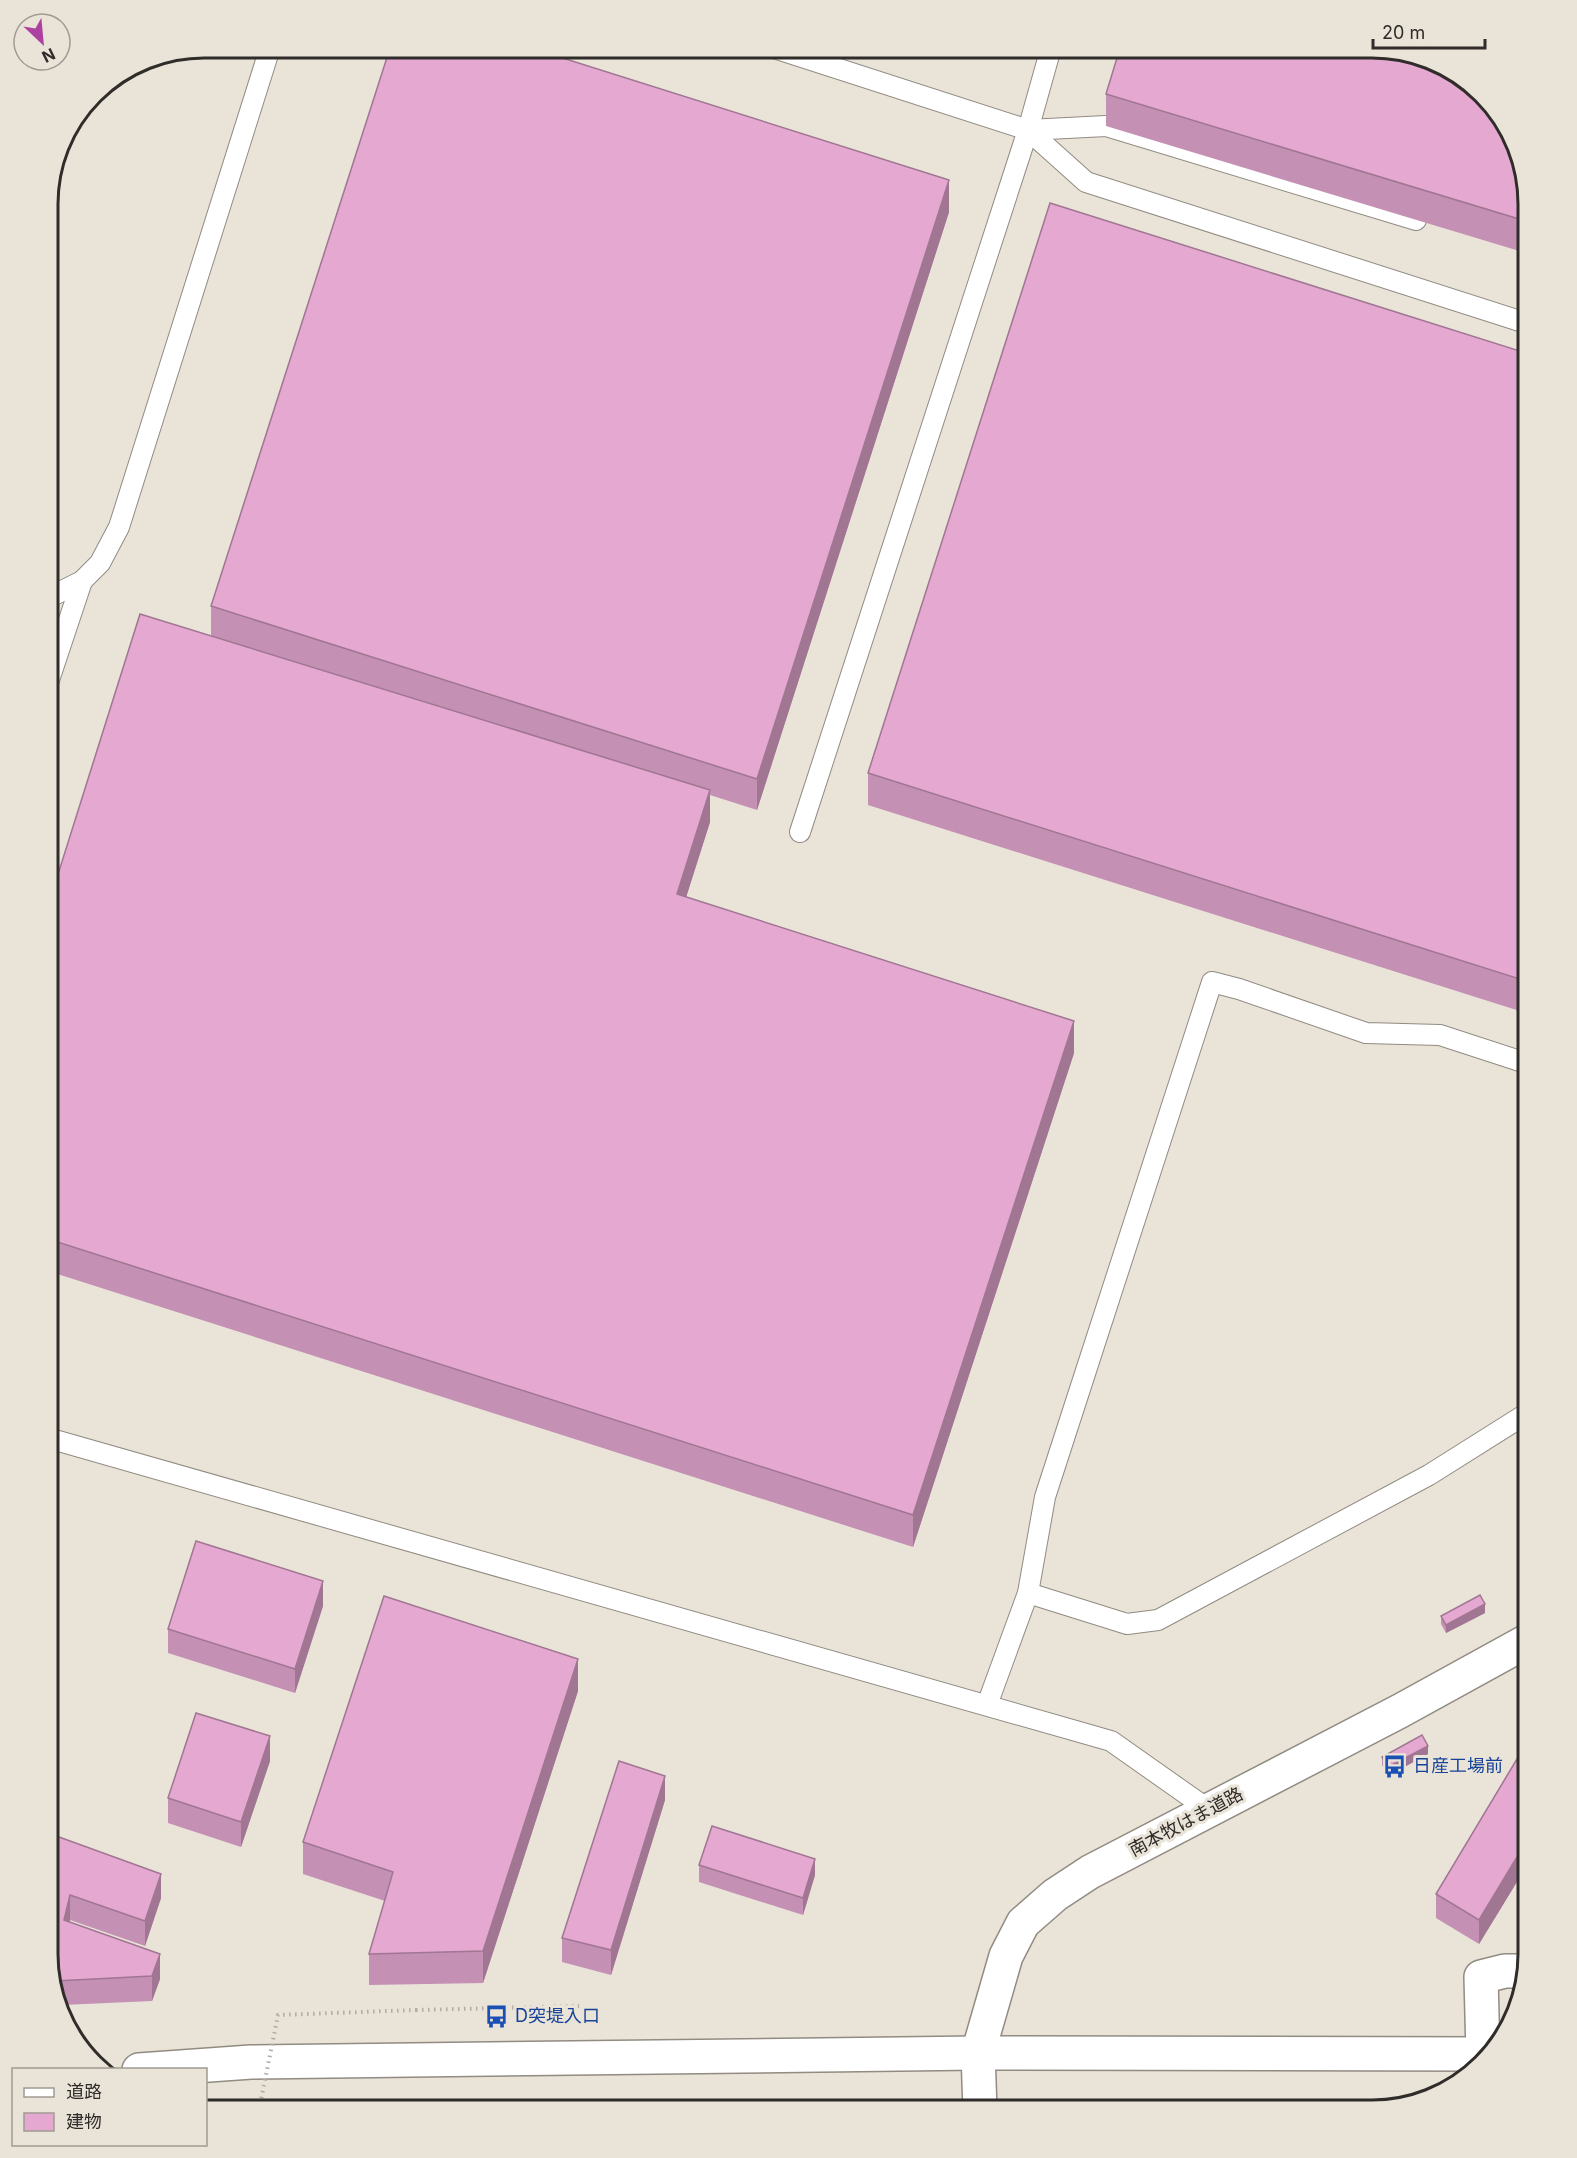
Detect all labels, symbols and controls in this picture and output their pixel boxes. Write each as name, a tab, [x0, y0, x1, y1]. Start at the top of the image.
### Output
north arrow	[12, 12, 72, 72]
scale bar	[1373, 12, 1486, 50]
text: 20 m	[1382, 22, 1425, 43]
text: N	[39, 44, 58, 67]
bus stop icon: 日産工場前	[1382, 1753, 1408, 1779]
place label: 日産工場前	[1413, 1755, 1503, 1776]
street label: 南本牧はま道路	[1125, 1783, 1246, 1860]
bus stop icon: D突堤入口	[484, 2003, 510, 2029]
place label: D突堤入口	[515, 2005, 600, 2026]
legend	[12, 2068, 207, 2146]
text: 道路	[66, 2081, 102, 2102]
text: 建物	[66, 2111, 102, 2132]

